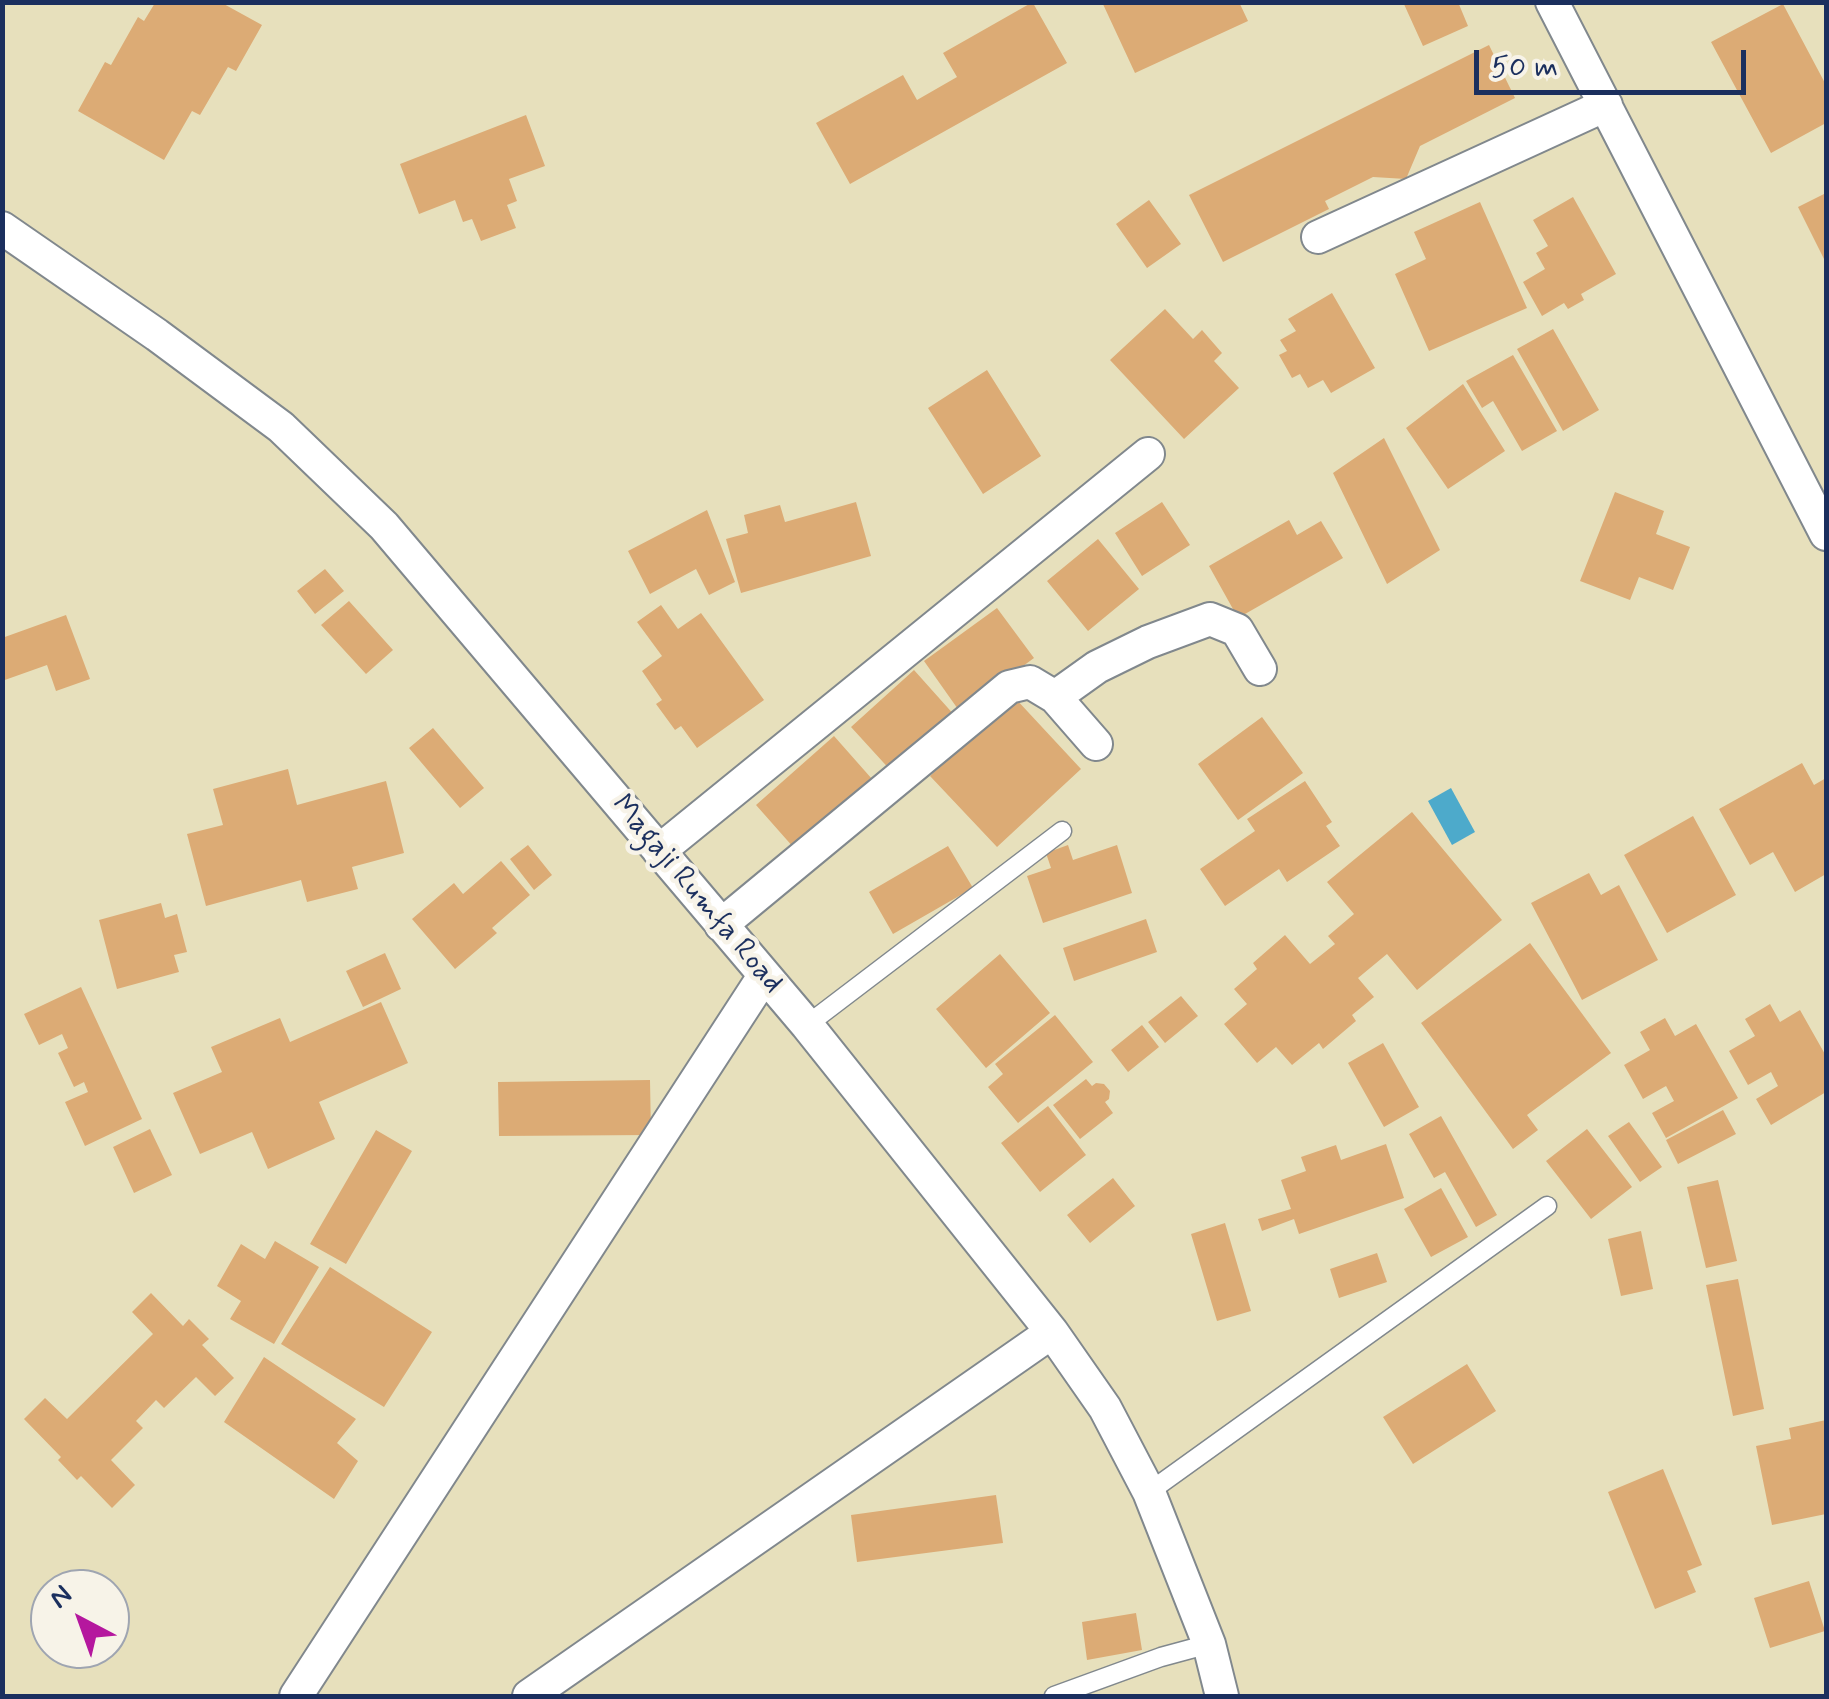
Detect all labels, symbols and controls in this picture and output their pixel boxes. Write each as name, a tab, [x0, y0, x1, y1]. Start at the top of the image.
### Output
scale bar	[1479, 30, 1752, 92]
text: 50 m	[1491, 48, 1558, 87]
street label: Magaji Rumfa Road	[602, 788, 790, 1002]
north arrow	[30, 1569, 130, 1669]
text: N	[42, 1577, 80, 1618]

